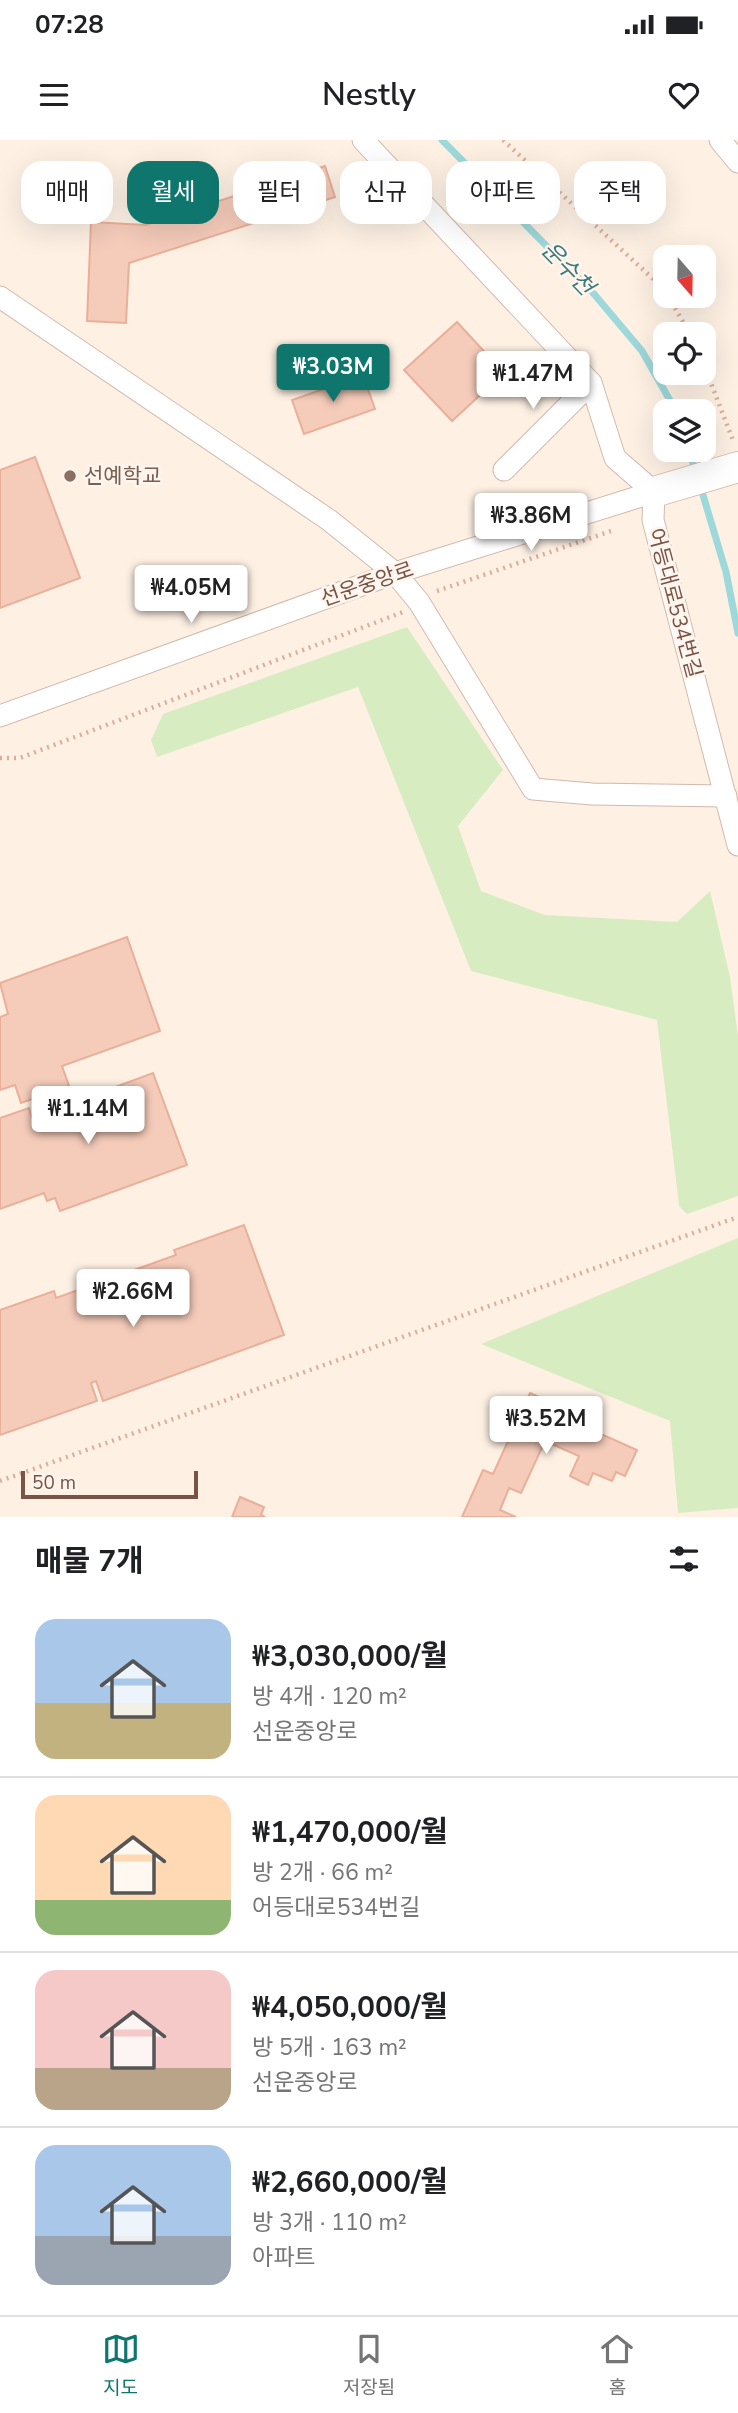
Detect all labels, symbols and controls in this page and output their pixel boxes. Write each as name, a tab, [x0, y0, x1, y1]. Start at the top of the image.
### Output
text: 07:28	[35, 7, 104, 42]
text: Nestly	[322, 73, 416, 116]
icon: menu	[35, 76, 73, 114]
icon: heart	[665, 76, 703, 114]
chip: 매매	[21, 161, 113, 224]
chip: 월세	[127, 161, 219, 224]
chip: 필터	[233, 161, 326, 224]
chip: 신규	[340, 161, 432, 224]
chip: 아파트	[446, 161, 560, 224]
chip: 주택	[574, 161, 666, 224]
water label: 운수천	[534, 235, 603, 304]
north arrow	[653, 245, 716, 308]
map controls	[653, 245, 716, 462]
button: locate	[653, 322, 716, 385]
pin: ₩3.03M	[276, 344, 390, 404]
text: ₩3.03M	[293, 351, 373, 382]
pin: ₩1.47M	[476, 352, 590, 411]
text: ₩1.47M	[493, 358, 573, 389]
button: layers	[653, 399, 716, 462]
place label: 선예학교	[84, 462, 161, 490]
marker: 선예학교	[62, 468, 78, 484]
pin: ₩3.86M	[474, 494, 588, 553]
text: ₩3.86M	[491, 500, 571, 531]
street label: 어등대로534번길	[642, 525, 708, 681]
street label: 선운중앙로	[317, 555, 417, 613]
pin: ₩4.05M	[134, 566, 248, 625]
text: ₩4.05M	[151, 572, 231, 603]
pin: ₩1.14M	[31, 1086, 145, 1146]
text: ₩1.14M	[48, 1093, 128, 1124]
pin: ₩2.66M	[76, 1270, 190, 1329]
text: ₩2.66M	[93, 1276, 173, 1307]
pin: ₩3.52M	[489, 1396, 603, 1456]
text: ₩3.52M	[506, 1403, 586, 1434]
scale bar	[21, 1468, 198, 1500]
text: 50 m	[32, 1470, 76, 1496]
icon: filters	[665, 1540, 703, 1578]
text: 매물 7개	[35, 1541, 144, 1582]
text: ₩3,030,000/월	[252, 1636, 448, 1677]
icon: home	[91, 1647, 175, 1731]
text: 방 4개 · 120 m²	[252, 1681, 407, 1712]
text: 선운중앙로	[252, 1716, 358, 1747]
text: ₩1,470,000/월	[252, 1812, 448, 1853]
icon: home	[91, 1823, 175, 1907]
text: 방 2개 · 66 m²	[252, 1857, 393, 1888]
text: 어등대로534번길	[252, 1892, 420, 1923]
text: ₩4,050,000/월	[252, 1987, 448, 2028]
icon: home	[91, 1998, 175, 2082]
text: 방 5개 · 163 m²	[252, 2032, 407, 2063]
text: 선운중앙로	[252, 2067, 358, 2098]
text: ₩2,660,000/월	[252, 2162, 448, 2203]
icon: home	[91, 2173, 175, 2257]
text: 방 3개 · 110 m²	[252, 2207, 407, 2238]
text: 아파트	[252, 2242, 315, 2273]
tab: 지도	[102, 2330, 140, 2401]
tab: 저장됨	[343, 2330, 395, 2401]
tab: 홈	[598, 2330, 636, 2401]

